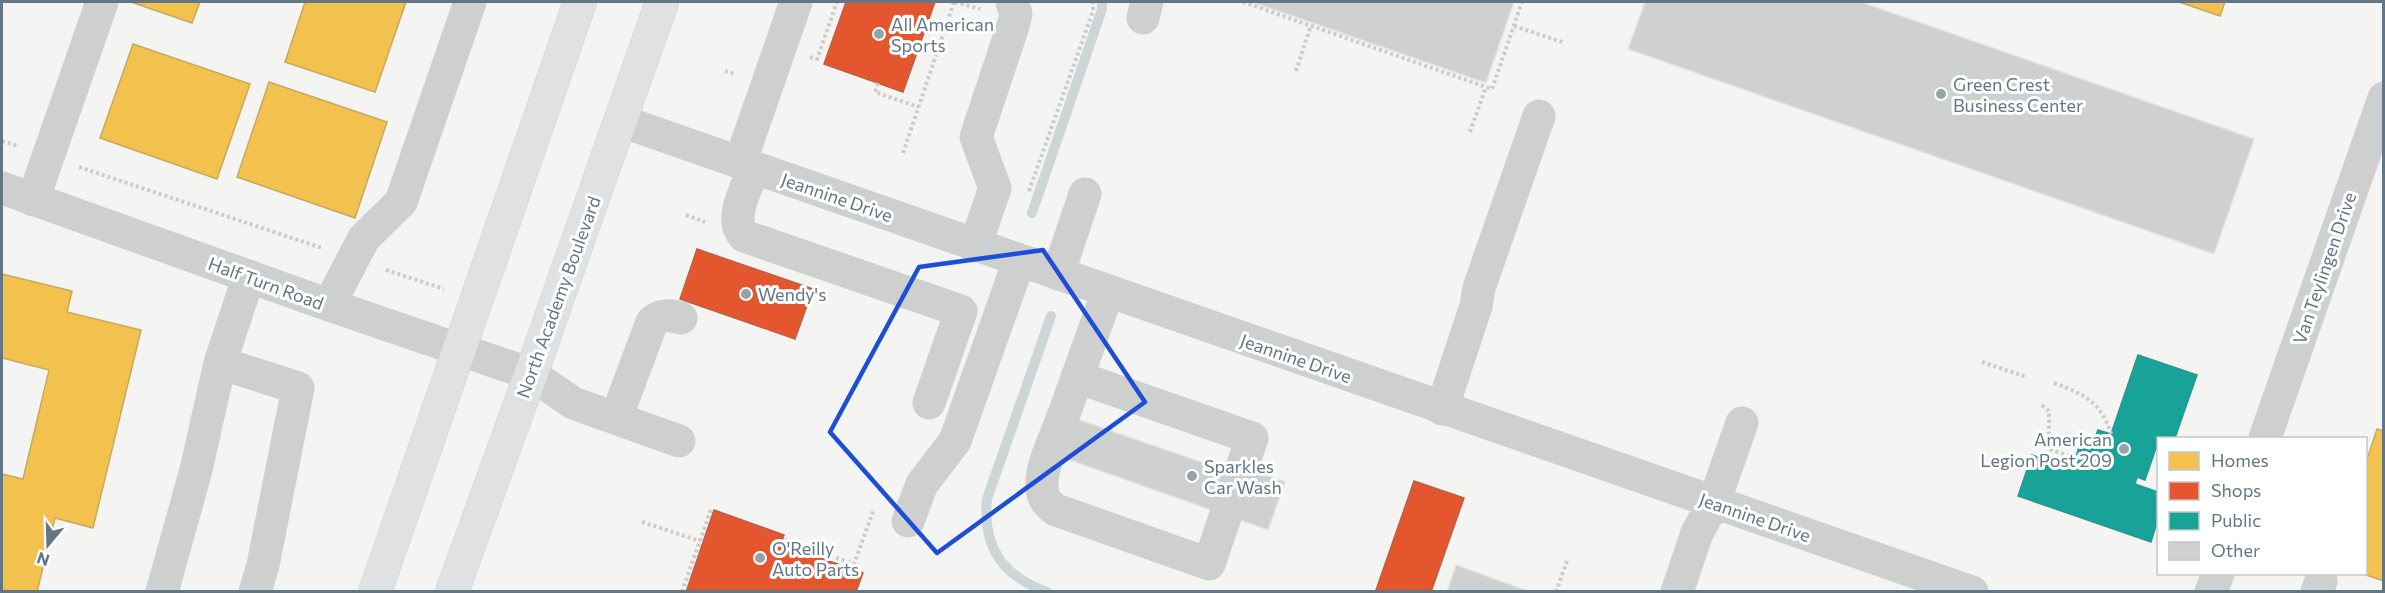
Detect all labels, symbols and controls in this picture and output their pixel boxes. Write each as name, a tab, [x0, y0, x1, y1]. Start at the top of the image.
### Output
place label: All American Sports	[891, 13, 994, 56]
marker: All American Sports	[872, 27, 886, 41]
place label: Green Crest Business Center	[1953, 73, 2083, 116]
marker: Green Crest Business Center	[1934, 87, 1948, 101]
street label: Jeannine Drive	[779, 168, 895, 226]
street label: Van Teylingen Drive	[2288, 189, 2360, 347]
street label: North Academy Boulevard	[511, 193, 605, 401]
street label: Half Turn Road	[205, 252, 327, 314]
place label: Wendy's	[758, 283, 826, 305]
marker: Wendy's	[739, 287, 753, 301]
street label: Jeannine Drive	[1238, 329, 1354, 387]
place label: American Legion Post 209	[1980, 428, 2112, 471]
legend	[2157, 437, 2367, 575]
marker: American Legion Post 209	[2117, 442, 2131, 456]
text: Homes	[2211, 449, 2269, 471]
place label: Sparkles Car Wash	[1204, 455, 1282, 498]
marker: Sparkles Car Wash	[1185, 469, 1199, 483]
text: Shops	[2211, 479, 2261, 501]
street label: Jeannine Drive	[1697, 488, 1813, 546]
text: Public	[2211, 509, 2261, 531]
north arrow	[18, 515, 78, 575]
place label: O'Reilly Auto Parts	[772, 537, 859, 580]
text: Other	[2211, 539, 2260, 561]
text: N	[34, 549, 52, 571]
marker: O'Reilly Auto Parts	[753, 551, 767, 565]

